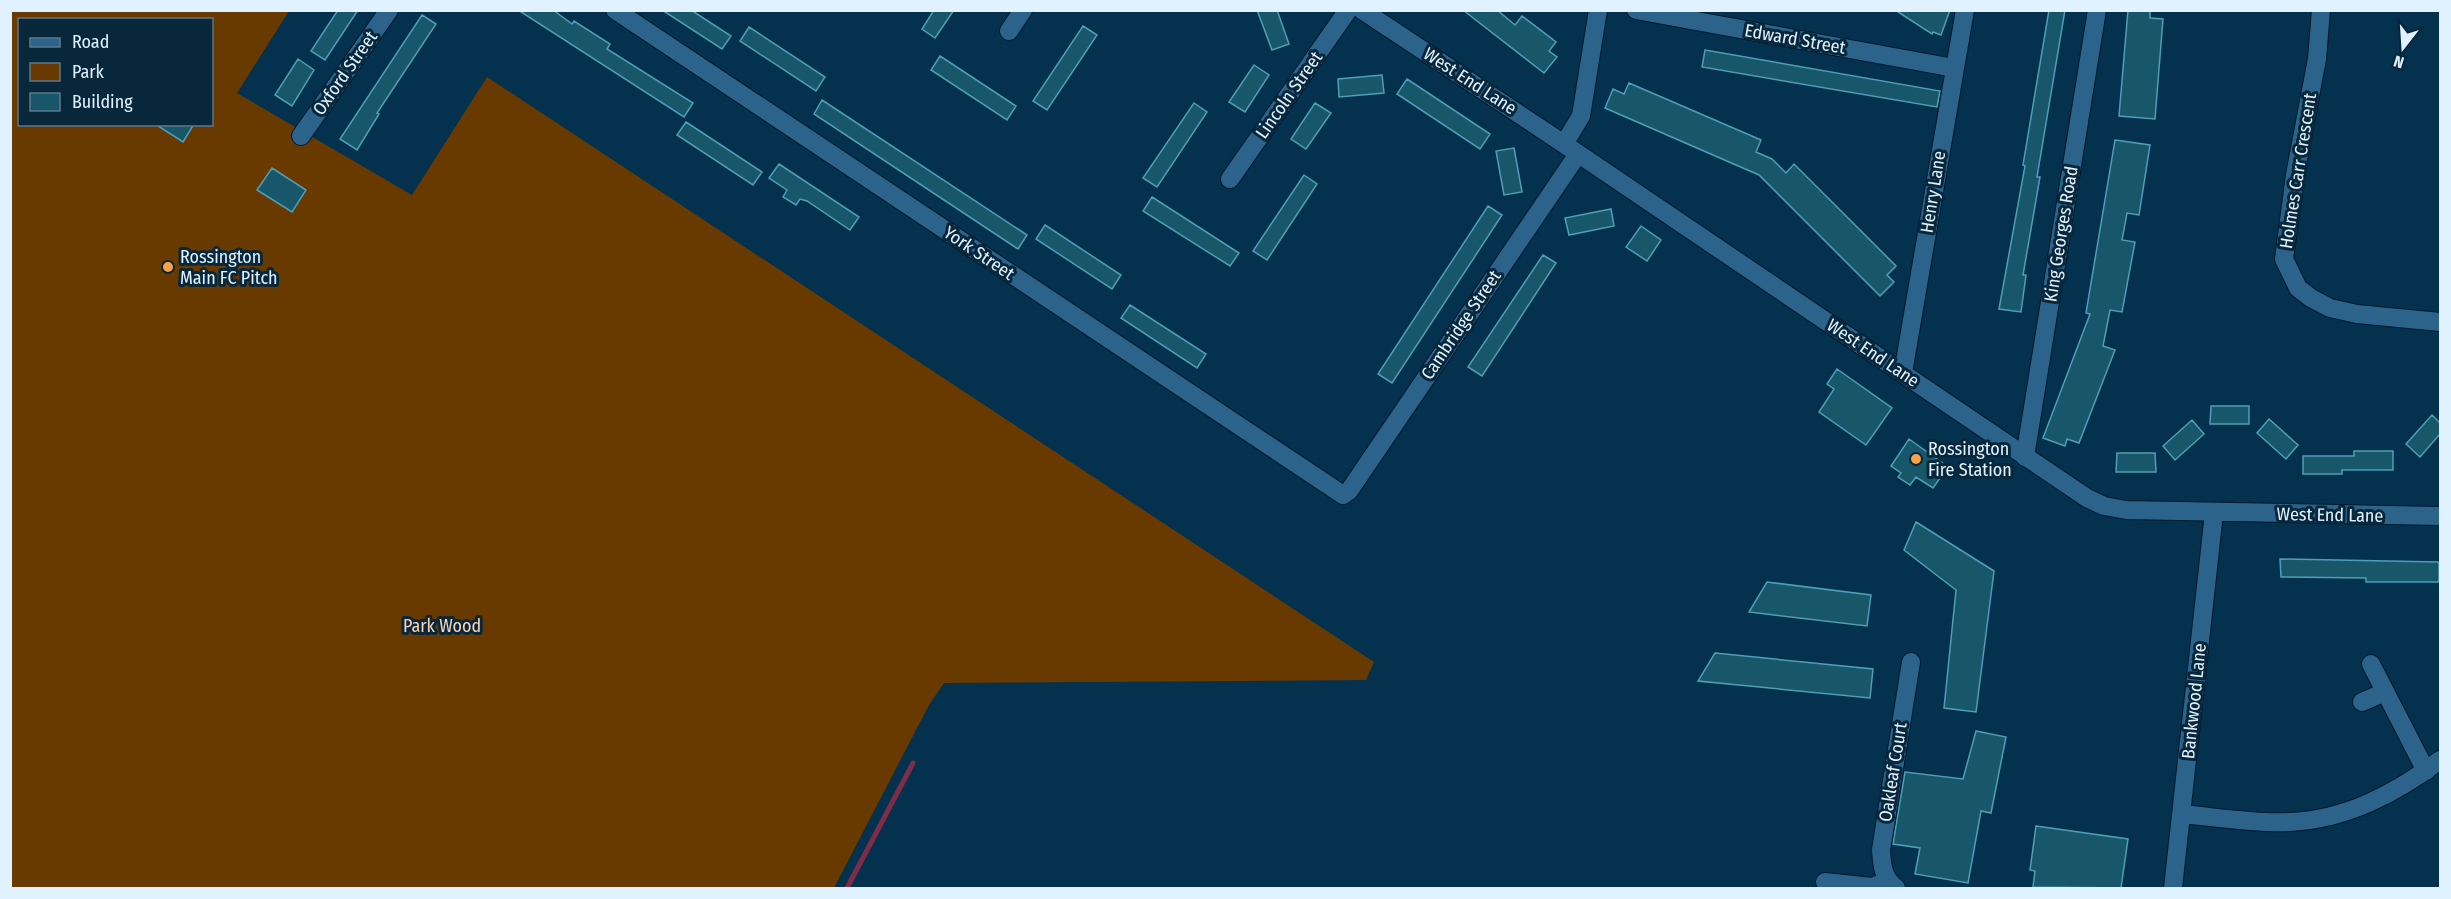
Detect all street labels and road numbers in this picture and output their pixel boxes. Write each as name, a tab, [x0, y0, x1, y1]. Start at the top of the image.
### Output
street label: Edward Street	[1743, 19, 1847, 59]
street label: Oxford Street	[308, 27, 382, 119]
street label: West End Lane	[1419, 43, 1521, 119]
street label: Lincoln Street	[1251, 47, 1327, 143]
street label: Holmes Carr Crescent	[2275, 92, 2321, 250]
street label: Henry Lane	[1916, 149, 1950, 235]
street label: King Georges Road	[2039, 165, 2083, 303]
street label: York Street	[939, 221, 1019, 285]
street label: Cambridge Street	[1416, 266, 1506, 384]
street label: West End Lane	[1823, 314, 1923, 392]
street label: West End Lane	[2276, 503, 2384, 527]
street label: Bankwood Lane	[2177, 642, 2211, 760]
street label: Oakleaf Court	[1874, 721, 1912, 823]

